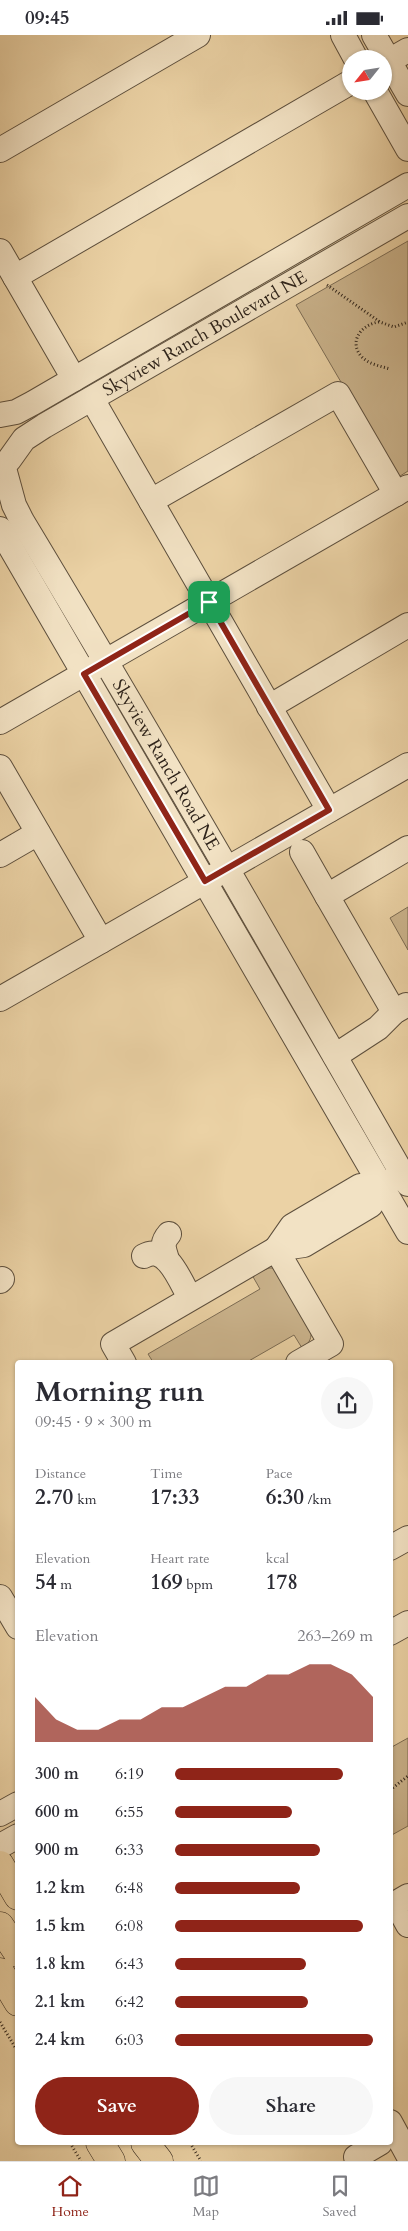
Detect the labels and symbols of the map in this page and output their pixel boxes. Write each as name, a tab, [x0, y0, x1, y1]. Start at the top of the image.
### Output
north arrow	[342, 50, 392, 100]
street label: Skyview Ranch Boulevard NE	[98, 265, 311, 402]
pin	[188, 581, 230, 623]
street label: Skyview Ranch Road NE	[106, 674, 226, 855]

